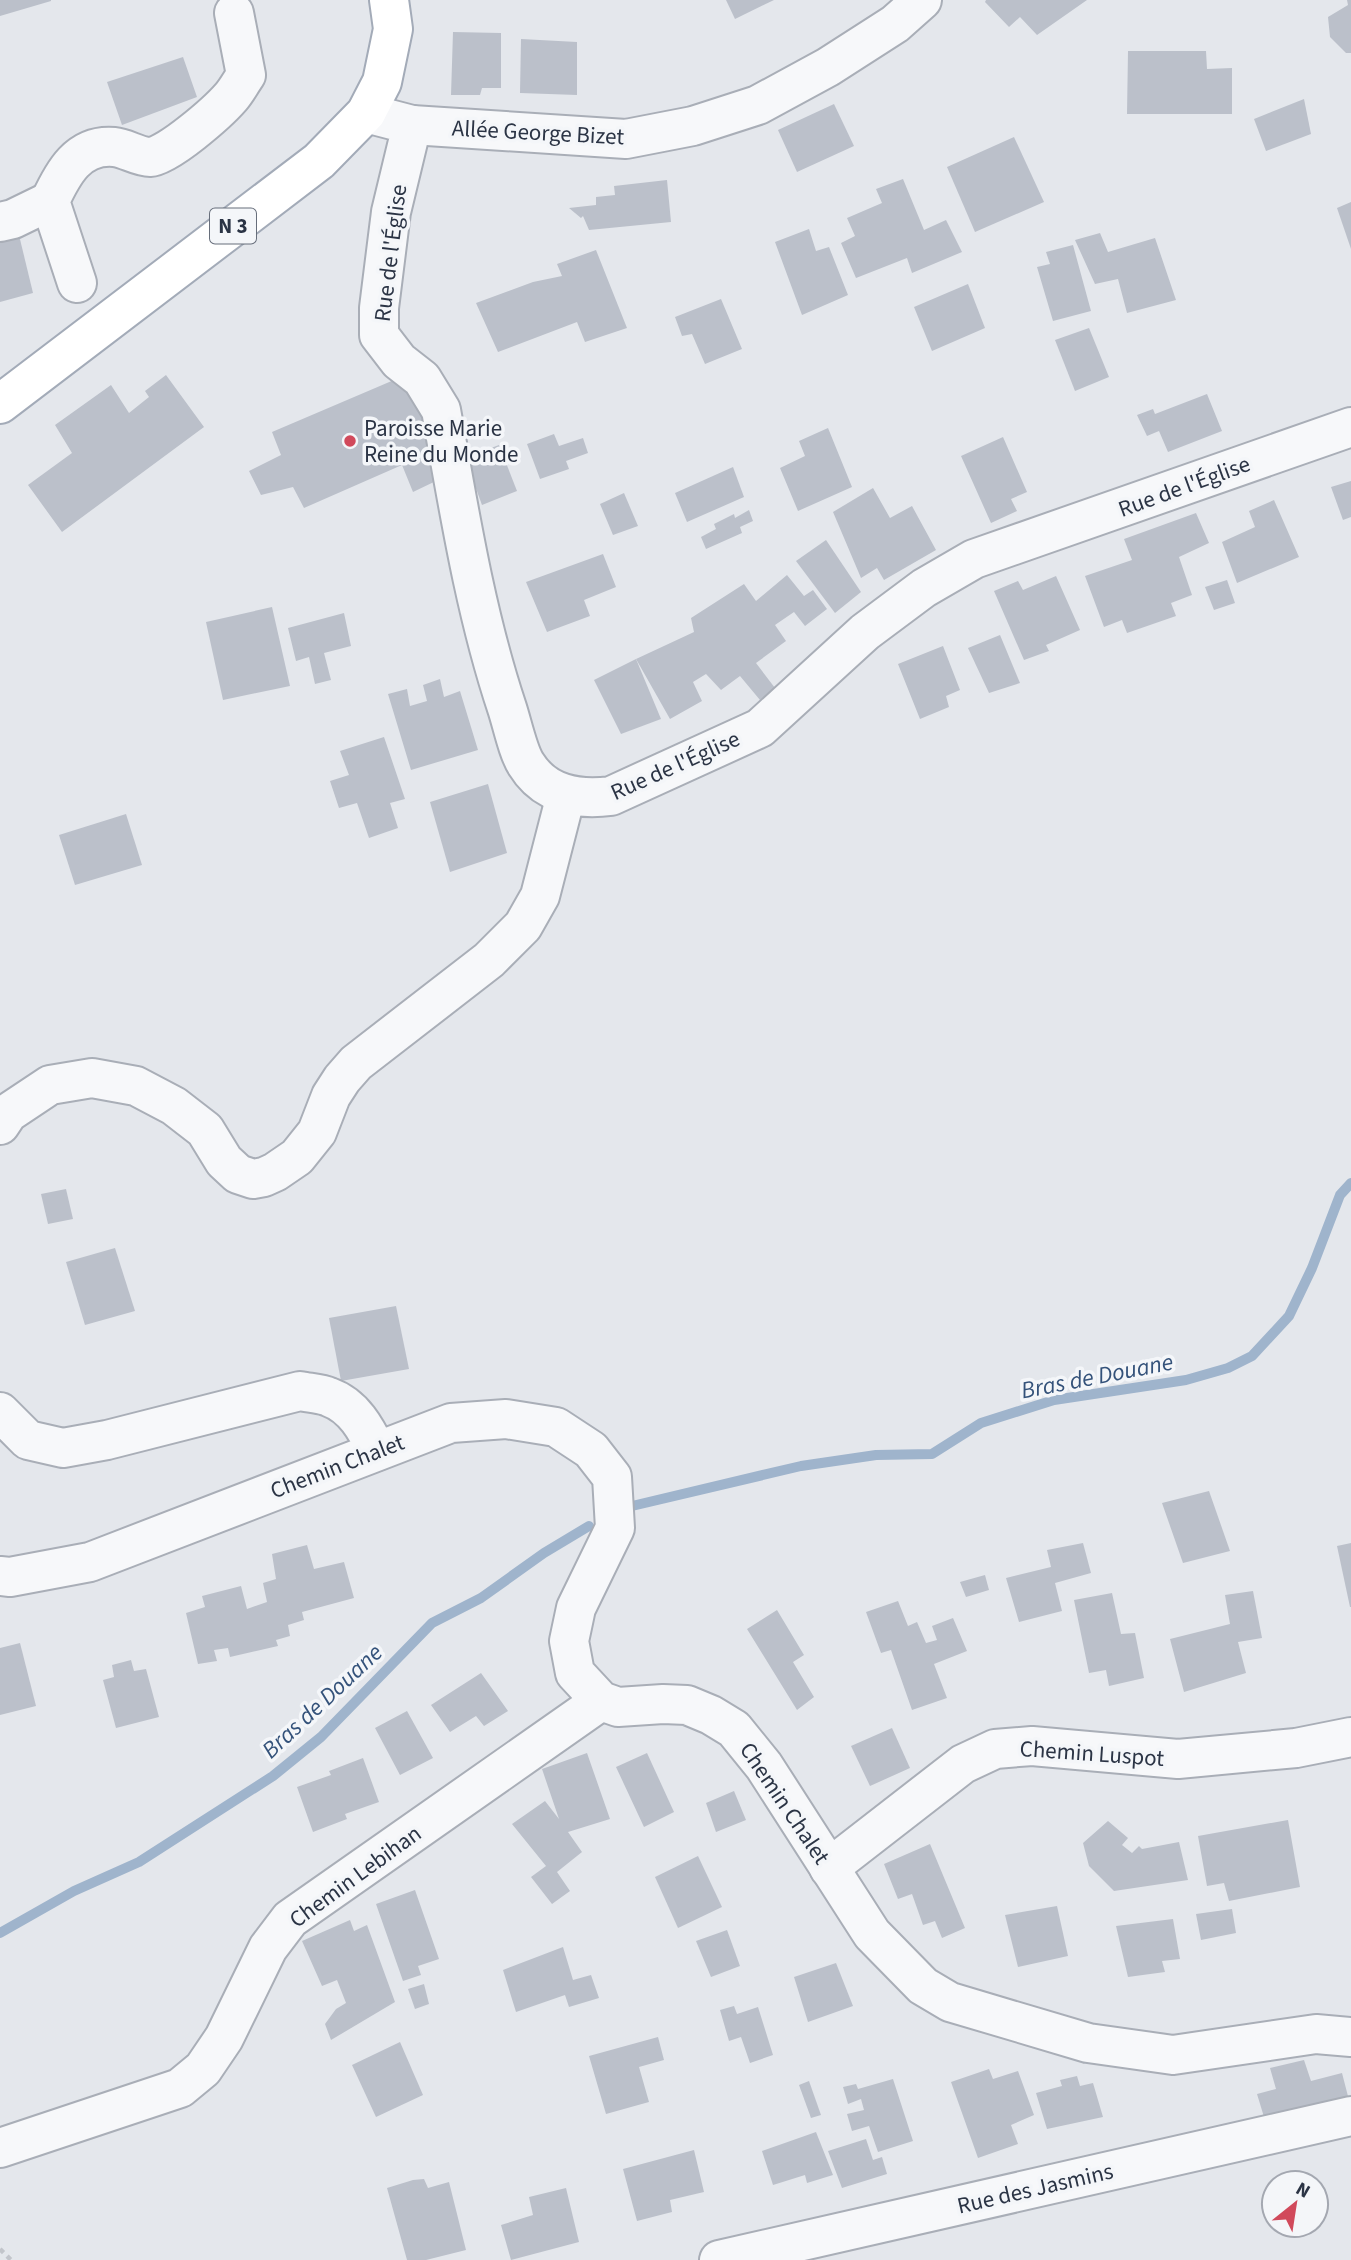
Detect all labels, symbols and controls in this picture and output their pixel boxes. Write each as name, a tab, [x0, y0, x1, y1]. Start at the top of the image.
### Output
street label: Allée George Bizet	[451, 112, 625, 154]
street label: Rue de l'Église	[366, 182, 415, 324]
road number: N 3	[210, 208, 256, 244]
place label: Paroisse Marie Reine du Monde	[364, 412, 518, 471]
marker: Paroisse Marie Reine du Monde	[342, 433, 358, 449]
street label: Rue de l'Église	[1114, 447, 1255, 526]
street label: Rue de l'Église	[605, 722, 745, 809]
water label: Bras de Douane	[1018, 1345, 1176, 1408]
street label: Chemin Chalet	[265, 1426, 409, 1507]
water label: Bras de Douane	[254, 1636, 391, 1767]
street label: Chemin Luspot	[1019, 1732, 1165, 1775]
street label: Chemin Chalet	[731, 1736, 838, 1871]
street label: Chemin Lebihan	[282, 1817, 428, 1936]
street label: Rue des Jasmins	[954, 2155, 1116, 2222]
north arrow	[1260, 2169, 1330, 2239]
text: N	[1291, 2176, 1315, 2205]

